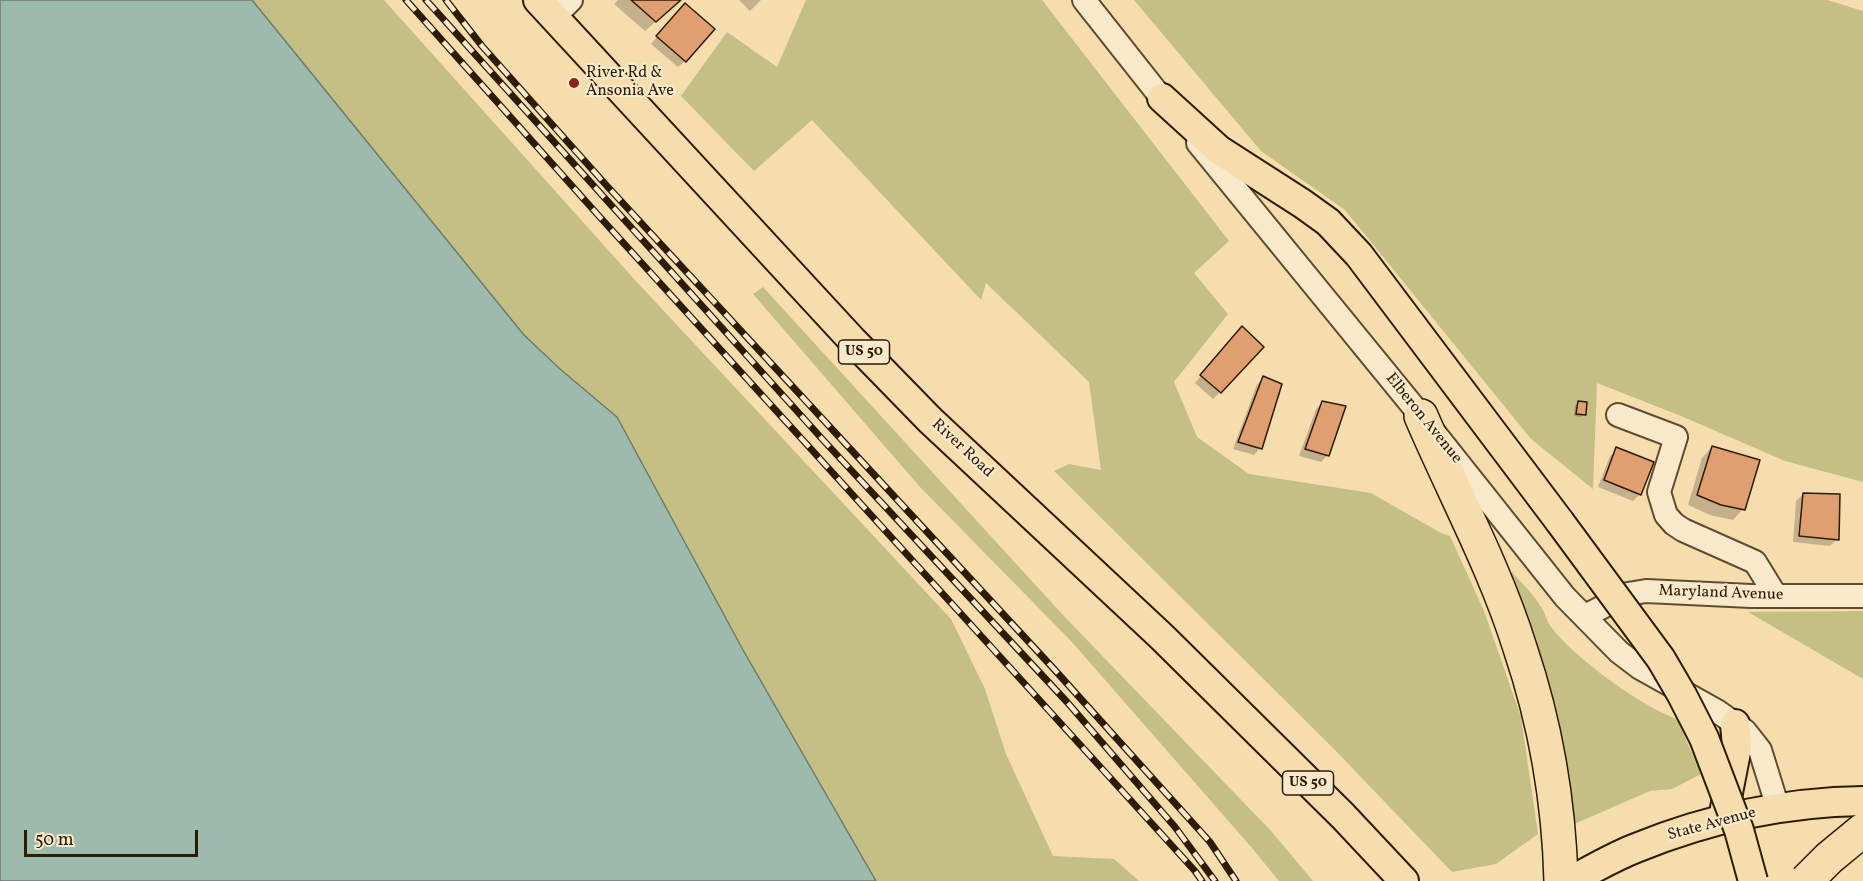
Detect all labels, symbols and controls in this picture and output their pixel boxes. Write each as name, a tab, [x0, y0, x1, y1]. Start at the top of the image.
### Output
place label: River Rd & Ansonia Ave	[586, 64, 674, 102]
marker: River Rd & Ansonia Ave	[567, 76, 581, 90]
road number: US 50	[838, 340, 890, 364]
street label: Elberon Avenue	[1381, 370, 1465, 468]
street label: River Road	[927, 415, 997, 483]
street label: Maryland Avenue	[1658, 582, 1784, 606]
road number: US 50	[1282, 771, 1334, 795]
street label: State Avenue	[1666, 804, 1758, 846]
scale bar	[27, 818, 201, 856]
text: 50 m	[35, 828, 74, 853]

